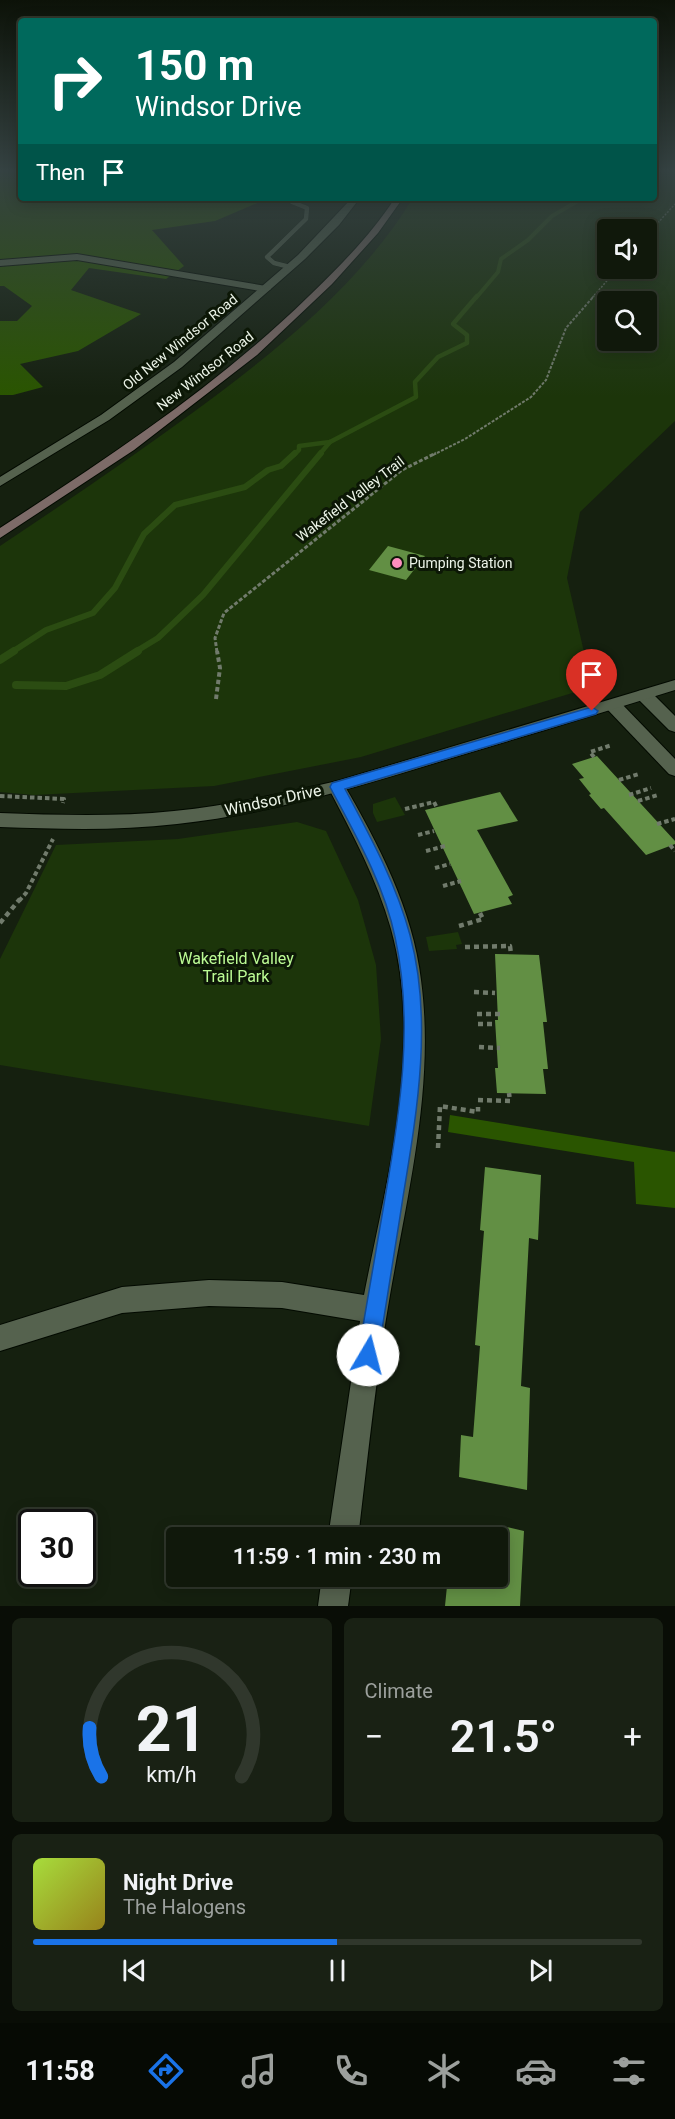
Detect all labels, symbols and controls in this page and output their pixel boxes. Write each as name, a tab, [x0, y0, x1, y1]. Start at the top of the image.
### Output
text: 150 m	[135, 41, 254, 90]
icon: right	[36, 42, 114, 120]
text: Windsor Drive	[135, 91, 302, 123]
icon: arrive	[97, 156, 130, 189]
text: Then	[36, 160, 85, 185]
map controls	[597, 219, 657, 351]
button: sound	[597, 219, 657, 279]
street label: Old New Windsor Road	[119, 291, 241, 393]
button: search	[597, 291, 657, 351]
street label: New Windsor Road	[153, 328, 257, 414]
street label: Wakefield Valley Trail	[293, 453, 407, 545]
place label: Pumping Station	[409, 555, 512, 571]
marker: Pumping Station	[390, 556, 404, 570]
pin	[566, 649, 617, 711]
icon: arrive	[575, 658, 608, 691]
street label: Windsor Drive	[223, 780, 323, 820]
park label: Wakefield Valley Trail Park	[178, 949, 294, 986]
position arrow	[336, 1323, 400, 1387]
speed limit sign: 30	[18, 1509, 96, 1587]
text: 11:59 · 1 min · 230 m	[233, 1544, 441, 1569]
text: Climate	[365, 1679, 433, 1703]
text: 21	[136, 1693, 208, 1766]
text: 21.5°	[450, 1710, 557, 1763]
text: −	[365, 1717, 383, 1756]
text: +	[623, 1717, 642, 1756]
text: km/h	[147, 1762, 197, 1787]
text: Night Drive	[123, 1870, 233, 1895]
text: The Halogens	[123, 1895, 246, 1919]
icon: previous	[118, 1954, 151, 1987]
icon: pause	[321, 1954, 354, 1987]
icon: next	[524, 1954, 557, 1987]
icon: directions	[145, 2050, 187, 2092]
icon: music	[238, 2050, 280, 2092]
icon: phone	[330, 2050, 372, 2092]
icon: climate	[423, 2050, 465, 2092]
icon: car	[515, 2050, 557, 2092]
icon: filters	[608, 2050, 650, 2092]
text: 11:58	[25, 2055, 95, 2087]

